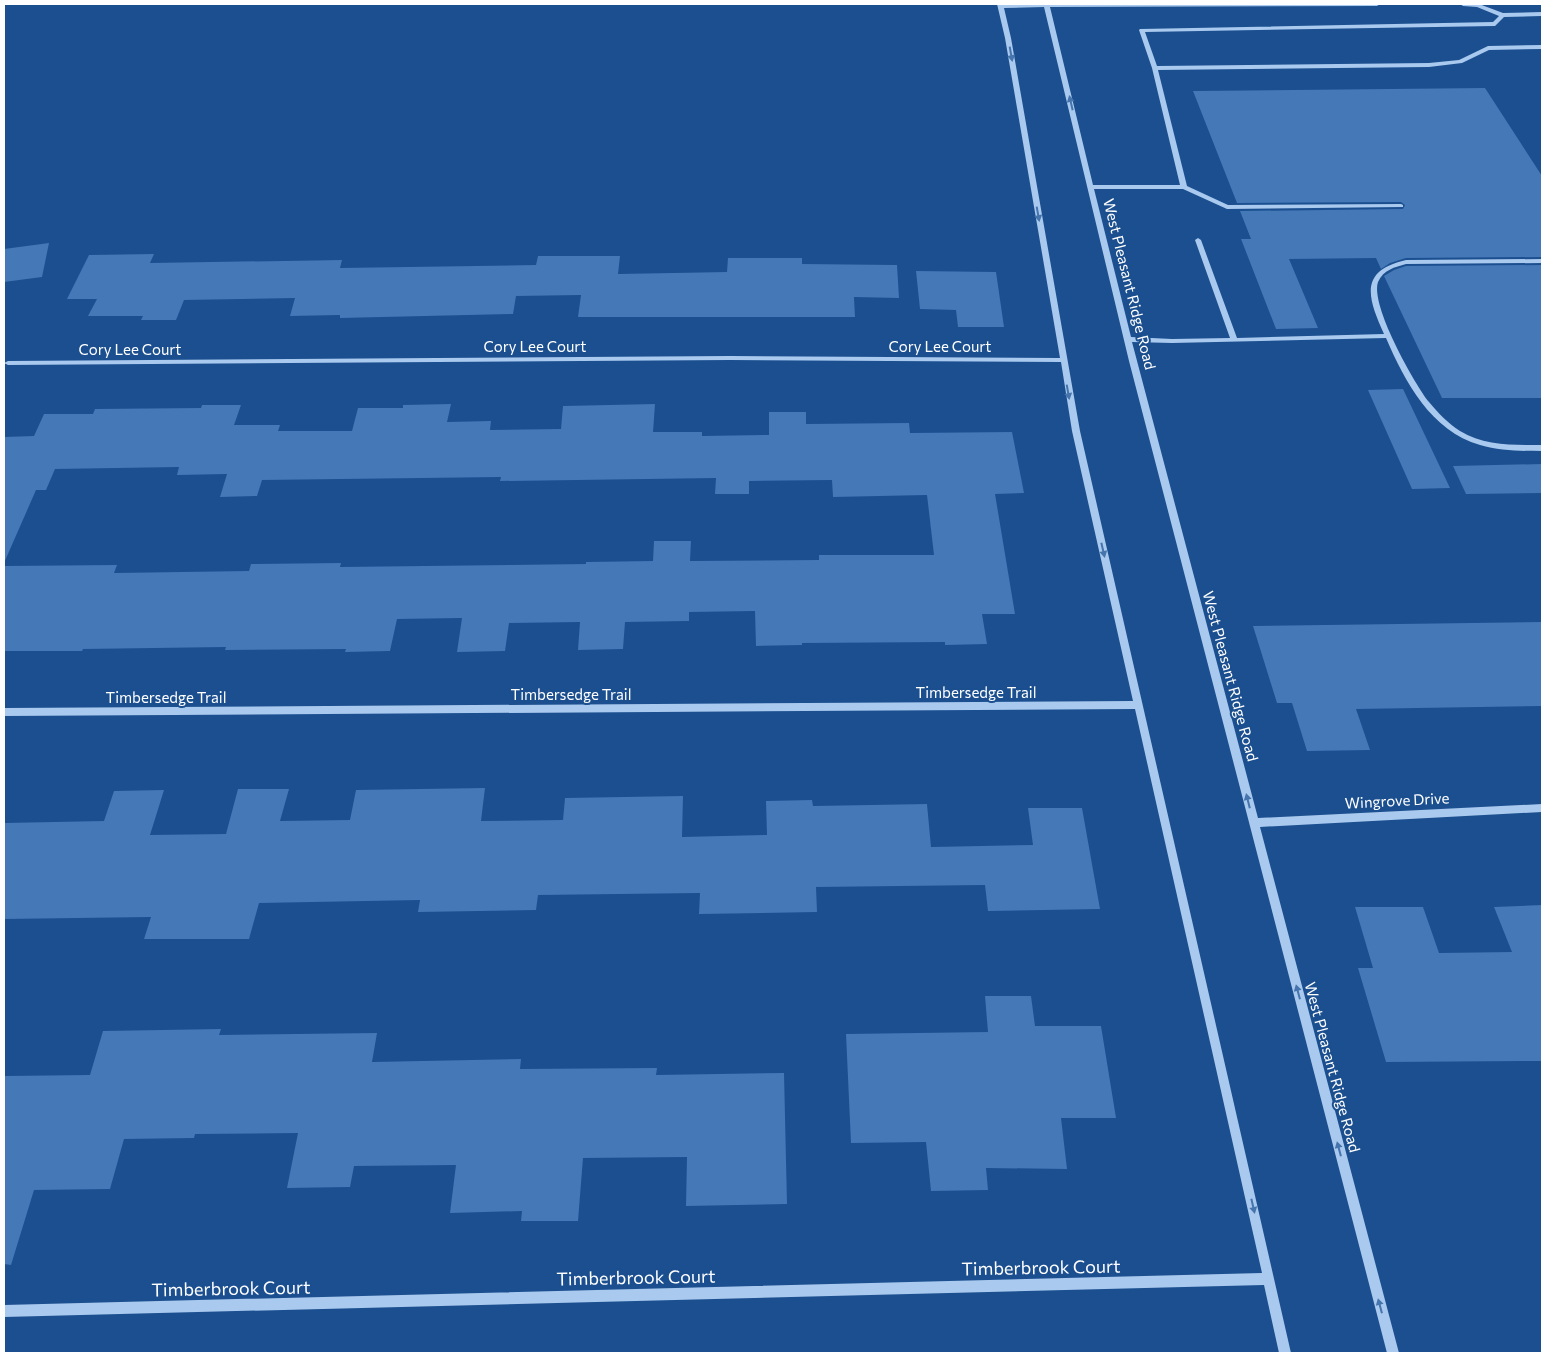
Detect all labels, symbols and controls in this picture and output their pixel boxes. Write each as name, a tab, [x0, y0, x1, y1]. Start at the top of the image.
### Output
one-way arrow	[1007, 46, 1015, 62]
one-way arrow	[1066, 96, 1074, 111]
street label: West Pleasant Ridge Road	[1100, 197, 1160, 371]
one-way arrow	[1035, 207, 1043, 223]
street label: Cory Lee Court	[484, 337, 586, 355]
street label: Cory Lee Court	[889, 337, 991, 355]
street label: Cory Lee Court	[79, 340, 181, 358]
one-way arrow	[1065, 384, 1073, 400]
one-way arrow	[1099, 543, 1107, 558]
street label: West Pleasant Ridge Road	[1200, 589, 1262, 763]
street label: Timbersedge Trail	[916, 683, 1036, 701]
street label: Timbersedge Trail	[511, 685, 631, 703]
street label: Timbersedge Trail	[106, 688, 226, 706]
street label: Wingrove Drive	[1344, 788, 1450, 812]
one-way arrow	[1243, 793, 1251, 808]
street label: West Pleasant Ridge Road	[1302, 980, 1364, 1154]
one-way arrow	[1294, 984, 1302, 999]
one-way arrow	[1335, 1141, 1343, 1156]
one-way arrow	[1249, 1199, 1257, 1214]
street label: Timberbrook Court	[961, 1255, 1121, 1279]
street label: Timberbrook Court	[556, 1265, 716, 1289]
street label: Timberbrook Court	[151, 1276, 311, 1300]
one-way arrow	[1376, 1299, 1384, 1314]

